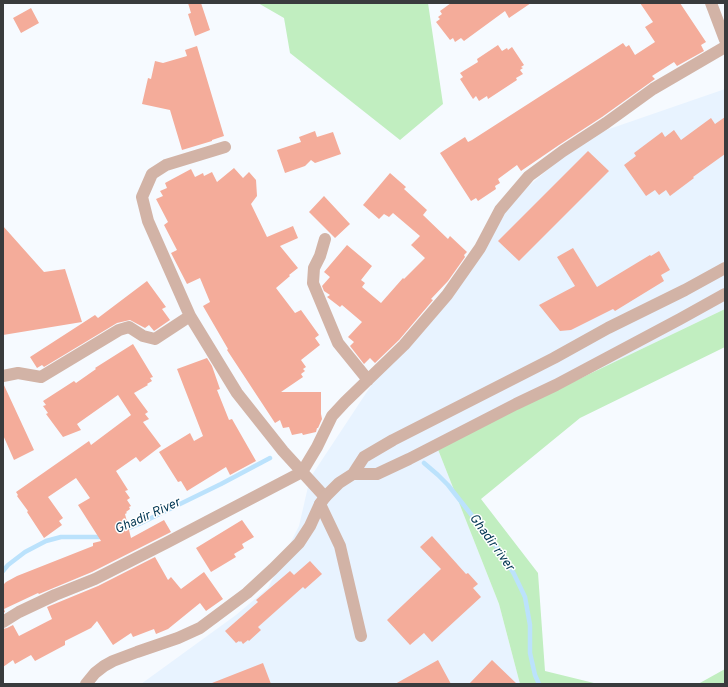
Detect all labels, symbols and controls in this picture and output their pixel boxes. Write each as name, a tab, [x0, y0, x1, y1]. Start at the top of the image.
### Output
water label: Ghadir River	[113, 496, 183, 538]
water label: Ghadir river	[465, 511, 517, 575]

